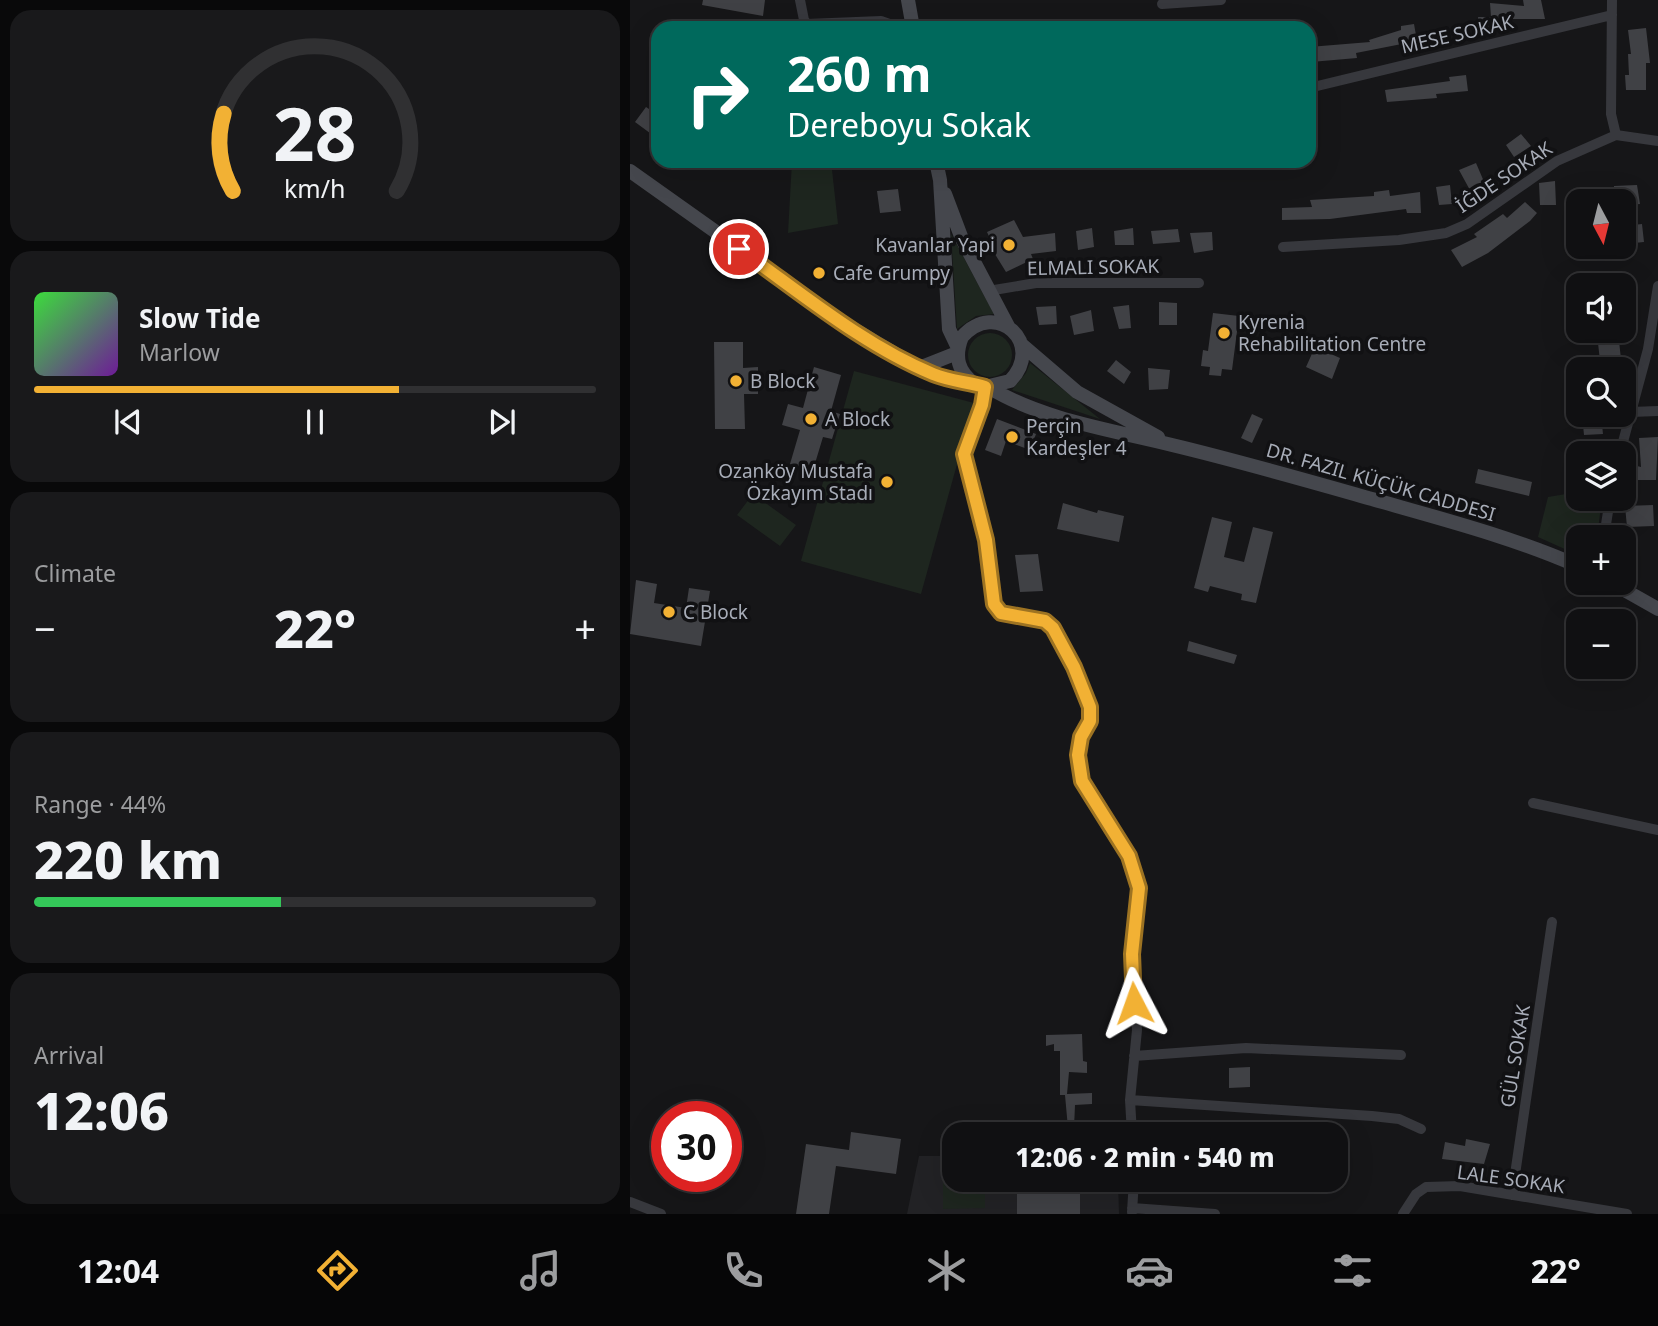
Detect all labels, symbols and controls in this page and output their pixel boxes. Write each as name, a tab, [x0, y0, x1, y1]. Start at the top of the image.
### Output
street label: MESE SOKAK	[1398, 8, 1516, 60]
text: 260 m	[787, 40, 932, 106]
icon: right	[672, 49, 763, 140]
text: 28	[273, 84, 357, 183]
text: Dereboyu Sokak	[787, 103, 1031, 146]
street label: İĜDE SOKAK	[1451, 135, 1557, 219]
text: km/h	[284, 171, 346, 205]
north arrow	[1566, 189, 1636, 259]
map controls	[1566, 189, 1636, 679]
pin	[709, 219, 769, 279]
icon: arrive	[720, 230, 758, 268]
place label: Kavanlar Yapi	[875, 232, 995, 258]
marker: Kavanlar Yapi	[1001, 237, 1017, 253]
street label: ELMALI SOKAK	[1027, 253, 1160, 281]
place label: Cafe Grumpy	[833, 260, 950, 286]
marker: Cafe Grumpy	[811, 265, 827, 281]
button: sound	[1566, 273, 1636, 343]
text: Slow Tide	[139, 300, 261, 336]
place label: Kyrenia Rehabilitation Centre	[1238, 309, 1426, 357]
marker: Kyrenia Rehabilitation Centre	[1216, 325, 1232, 341]
text: Marlow	[139, 336, 220, 368]
button: search	[1566, 357, 1636, 427]
place label: B Block	[750, 368, 815, 394]
marker: B Block	[728, 373, 744, 389]
icon: previous	[109, 403, 147, 441]
icon: pause	[296, 403, 334, 441]
icon: next	[483, 403, 521, 441]
place label: A Block	[825, 406, 890, 432]
marker: A Block	[803, 411, 819, 427]
place label: Perçin Kardeşler 4	[1026, 413, 1127, 461]
marker: Perçin Kardeşler 4	[1004, 429, 1020, 445]
street label: DR. FAZIL KÜÇÜK CADDESI	[1263, 437, 1499, 527]
button: layers	[1566, 441, 1636, 511]
place label: Ozanköy Mustafa Özkayım Stadı	[718, 458, 873, 506]
marker: Ozanköy Mustafa Özkayım Stadı	[879, 474, 895, 490]
button: +	[1566, 525, 1636, 595]
text: Climate	[34, 557, 116, 589]
text: 22°	[274, 592, 356, 663]
place label: C Block	[683, 599, 748, 625]
text: −	[34, 602, 56, 654]
text: +	[574, 602, 596, 654]
marker: C Block	[661, 604, 677, 620]
button: −	[1566, 609, 1636, 679]
text: Range · 44%	[34, 788, 166, 820]
text: 220 km	[34, 823, 222, 894]
position arrow	[1097, 966, 1171, 1040]
street label: GÜL SOKAK	[1494, 1003, 1536, 1109]
text: Arrival	[34, 1039, 104, 1071]
text: 12:06	[34, 1074, 169, 1145]
speed limit sign: 30	[651, 1101, 742, 1192]
text: 12:06 · 2 min · 540 m	[1015, 1139, 1275, 1175]
street label: LALE SOKAK	[1455, 1159, 1567, 1199]
icon: directions	[313, 1246, 362, 1295]
icon: music	[516, 1246, 565, 1295]
icon: phone	[719, 1246, 768, 1295]
icon: climate	[922, 1246, 971, 1295]
icon: car	[1125, 1246, 1174, 1295]
icon: filters	[1328, 1246, 1377, 1295]
text: 12:04	[77, 1249, 159, 1292]
text: 22°	[1531, 1249, 1581, 1292]

